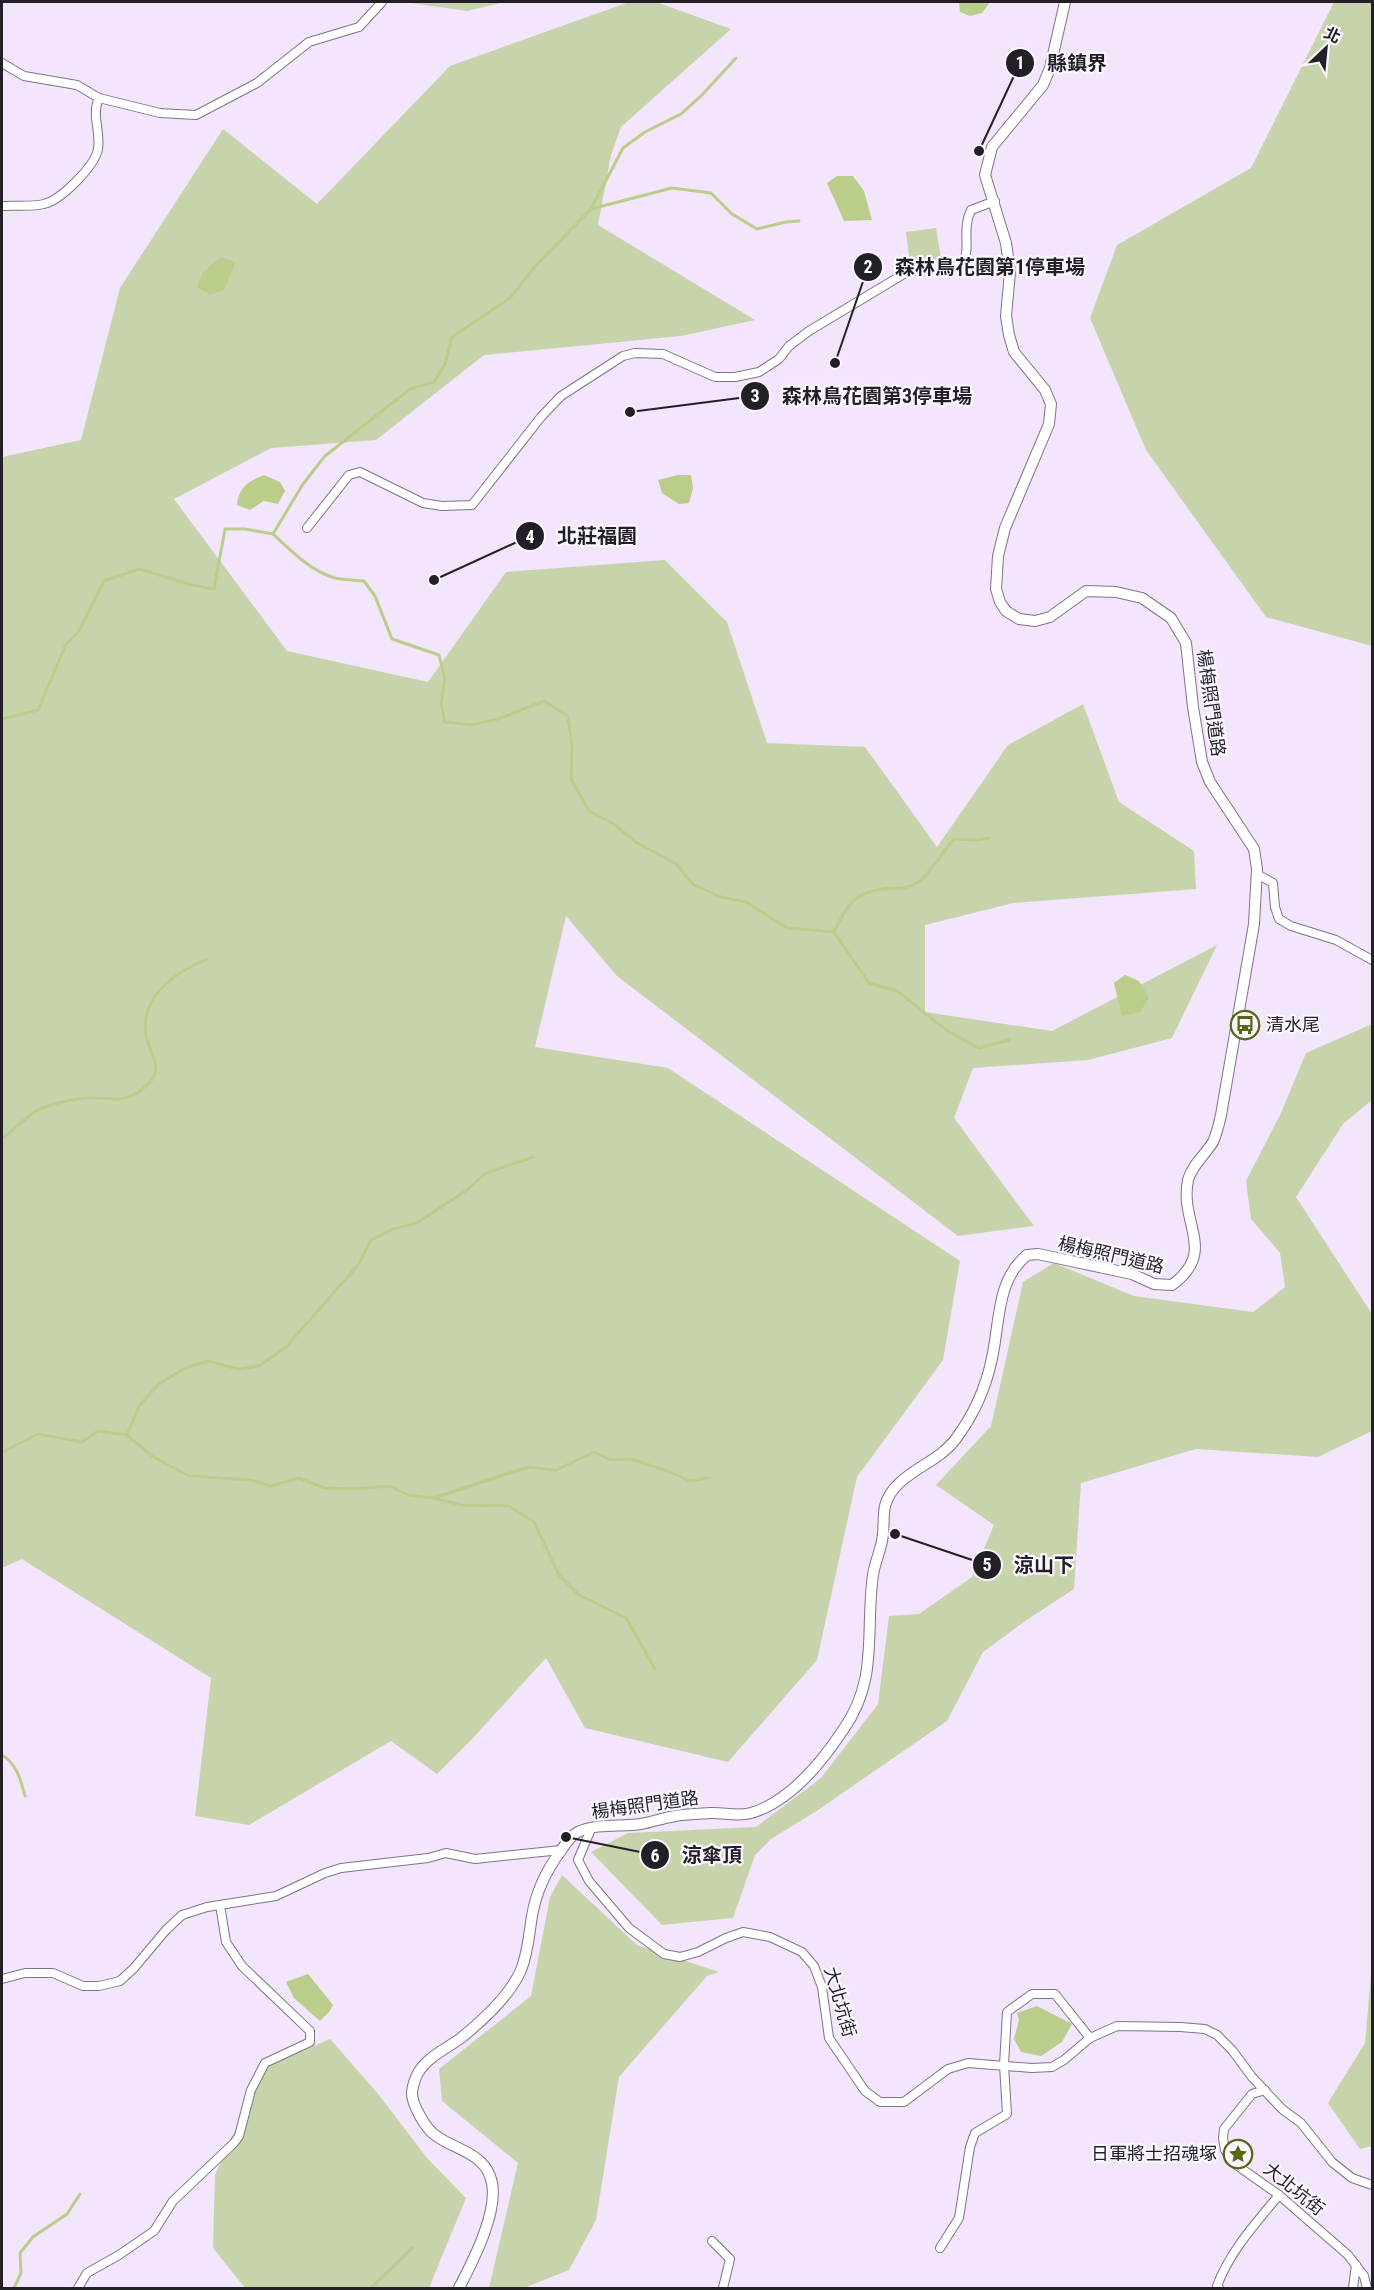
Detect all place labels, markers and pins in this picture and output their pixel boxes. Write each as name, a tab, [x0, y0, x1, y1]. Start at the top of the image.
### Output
callout: 縣鎮界	[1005, 44, 1119, 82]
callout: 森林鳥花園第1停車場	[853, 248, 1097, 286]
callout: 森林鳥花園第3停車場	[740, 377, 984, 415]
callout: 北莊福園	[515, 517, 649, 555]
bus stop icon: 清水尾	[1229, 1009, 1261, 1041]
place label: 清水尾	[1266, 1014, 1320, 1035]
callout: 涼山下	[972, 1546, 1086, 1584]
callout: 涼傘頂	[640, 1836, 754, 1874]
place icon: 日軍將士招魂塚	[1222, 2138, 1254, 2170]
place label: 日軍將士招魂塚	[1091, 2143, 1217, 2164]

